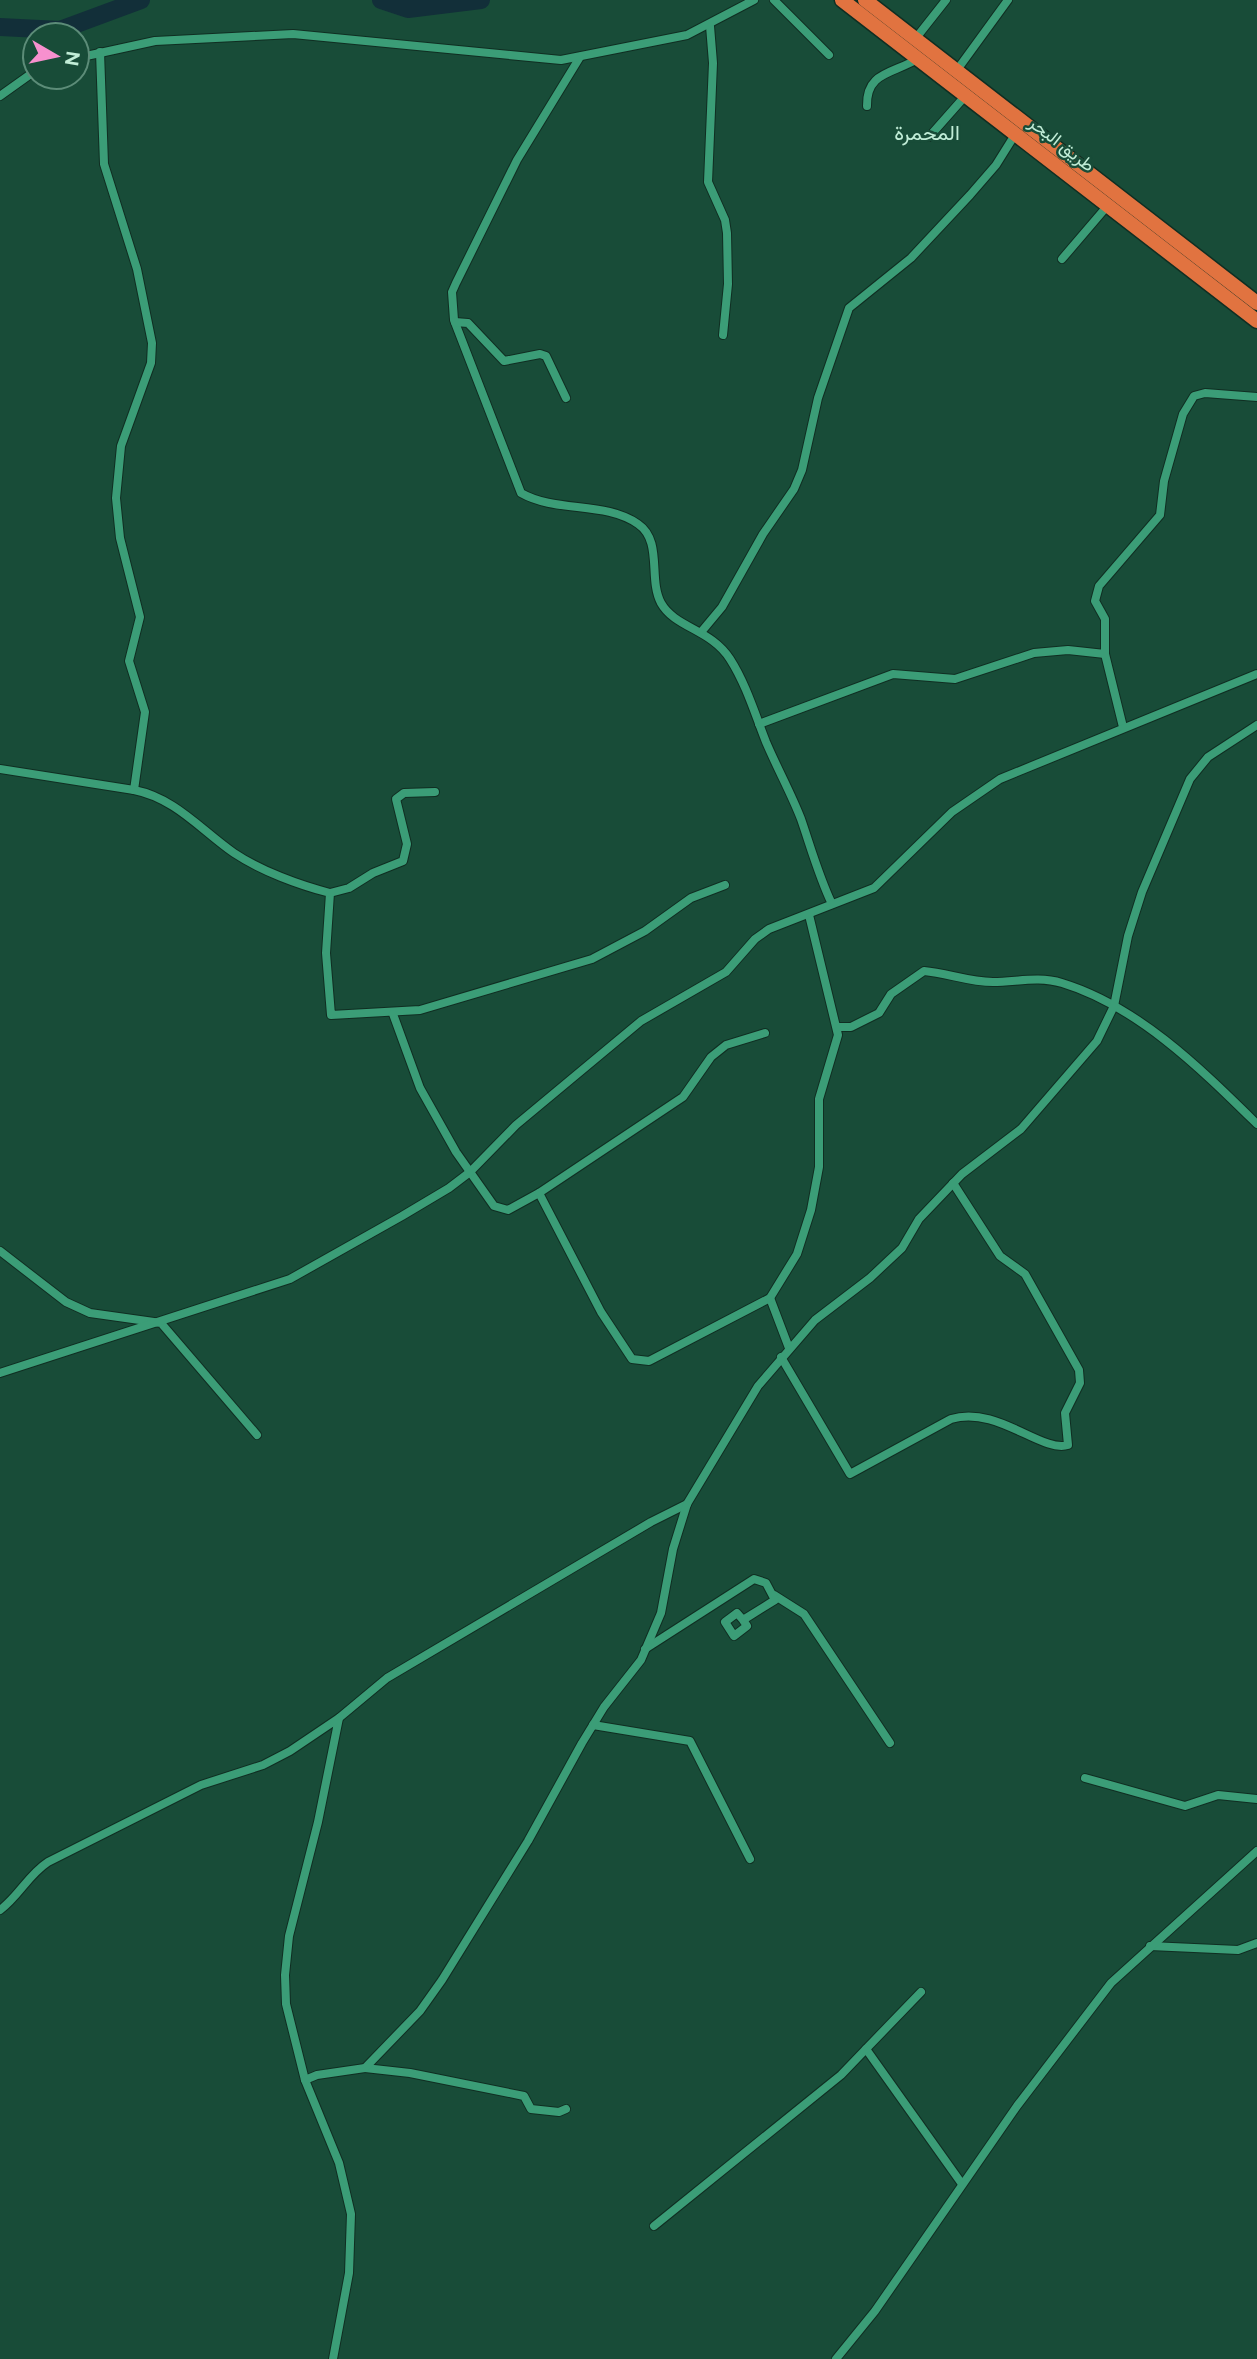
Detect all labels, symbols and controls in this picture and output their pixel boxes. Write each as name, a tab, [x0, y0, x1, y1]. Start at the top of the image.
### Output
north arrow	[21, 21, 91, 91]
text: N	[60, 50, 85, 68]
street label: طريق البحر	[1024, 111, 1099, 177]
district label: المحمرة	[894, 120, 960, 146]

